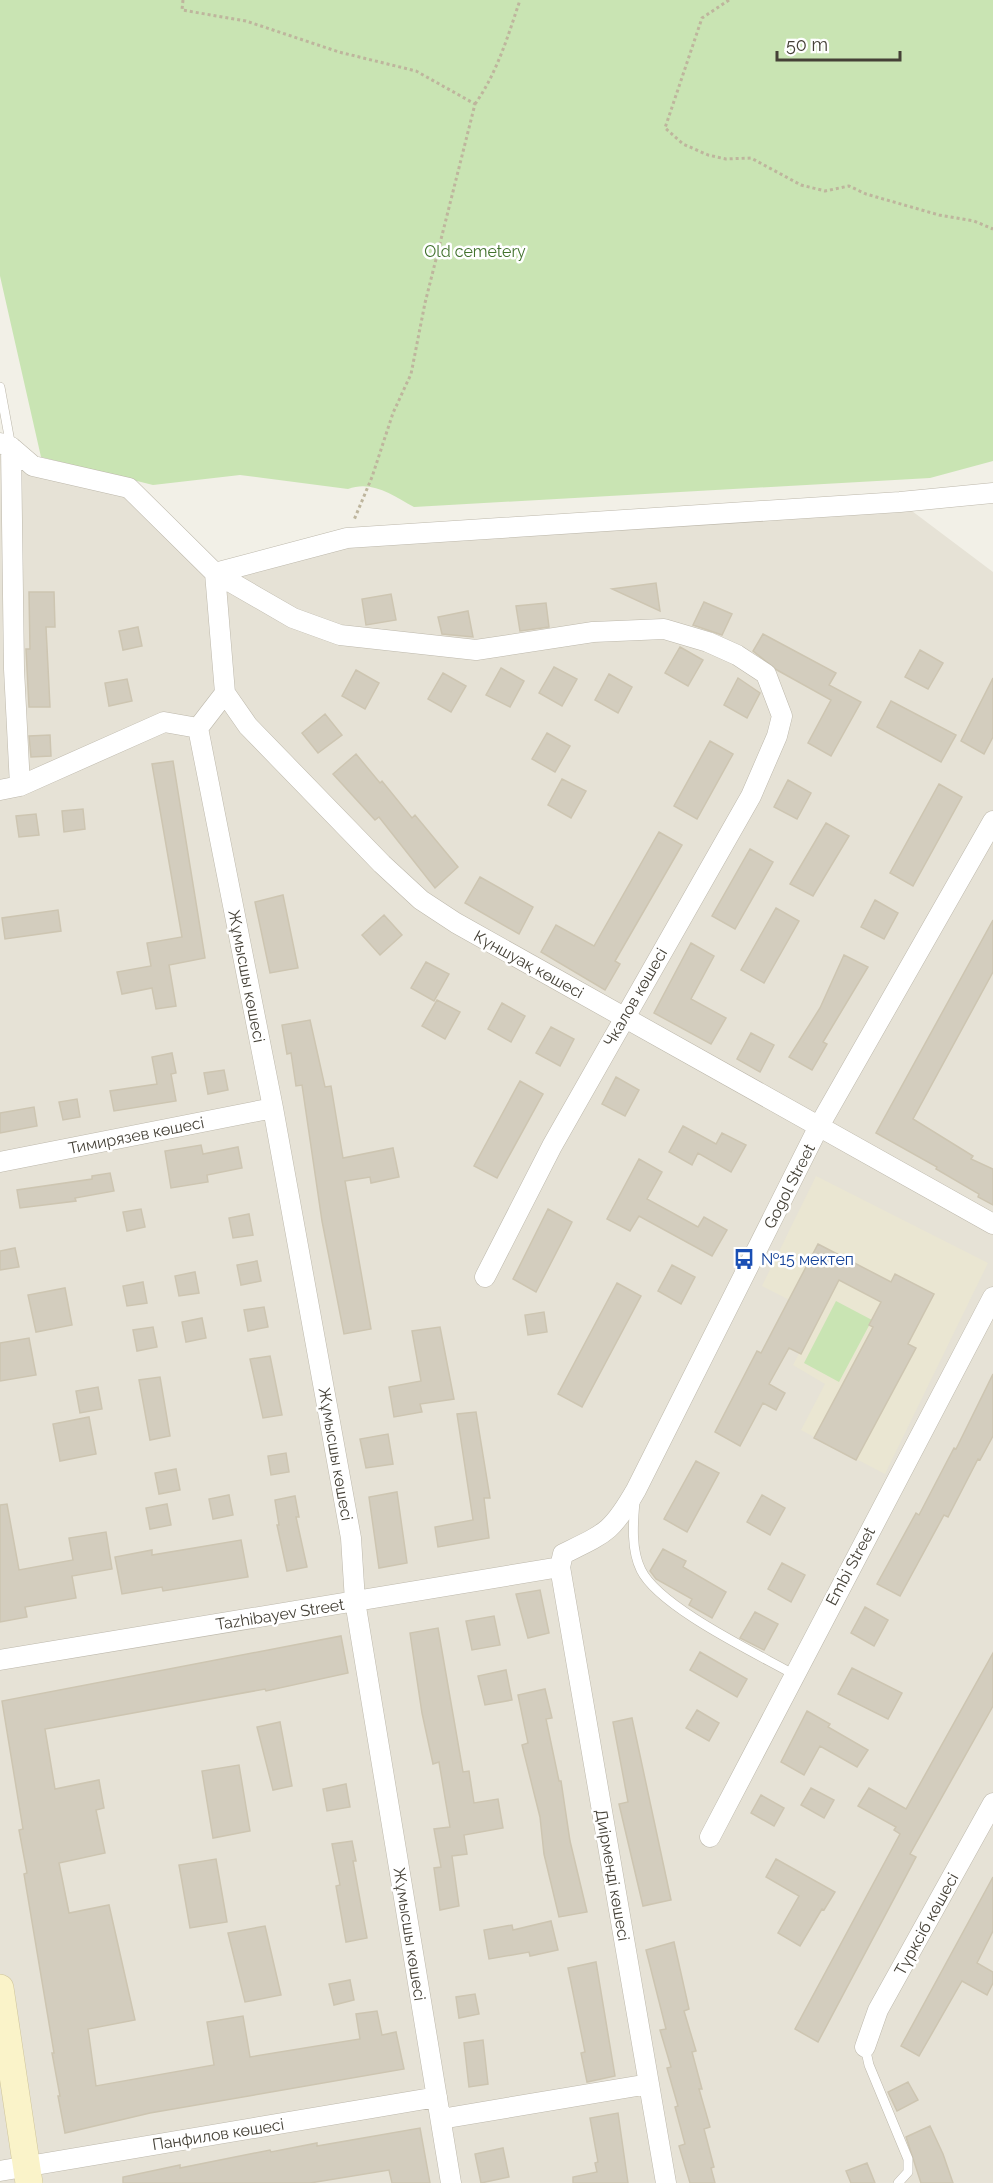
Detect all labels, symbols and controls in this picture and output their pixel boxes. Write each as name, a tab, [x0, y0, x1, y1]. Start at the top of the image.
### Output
scale bar	[777, 24, 900, 62]
text: 50 m	[786, 34, 828, 55]
park label: Old cemetery	[424, 242, 526, 261]
street label: Жұмысшы көшесі	[224, 908, 269, 1044]
street label: Күншуақ көшесі	[471, 926, 587, 1002]
street label: Чкалов көшесі	[600, 945, 671, 1050]
street label: Тимирязев көшесі	[67, 1113, 206, 1158]
street label: Gogol Street	[760, 1140, 819, 1232]
bus stop icon: №15 мектеп	[732, 1247, 756, 1271]
place label: №15 мектеп	[761, 1250, 854, 1269]
street label: Жұмысшы көшесі	[314, 1386, 357, 1522]
street label: Embi Street	[822, 1523, 879, 1609]
street label: Tazhibayev Street	[214, 1595, 346, 1634]
street label: Диірменді көшесі	[592, 1808, 633, 1942]
street label: Жұмысшы көшесі	[390, 1866, 429, 2002]
street label: Түрксіб көшесі	[891, 1870, 962, 1979]
street label: Панфилов көшесі	[151, 2115, 285, 2154]

